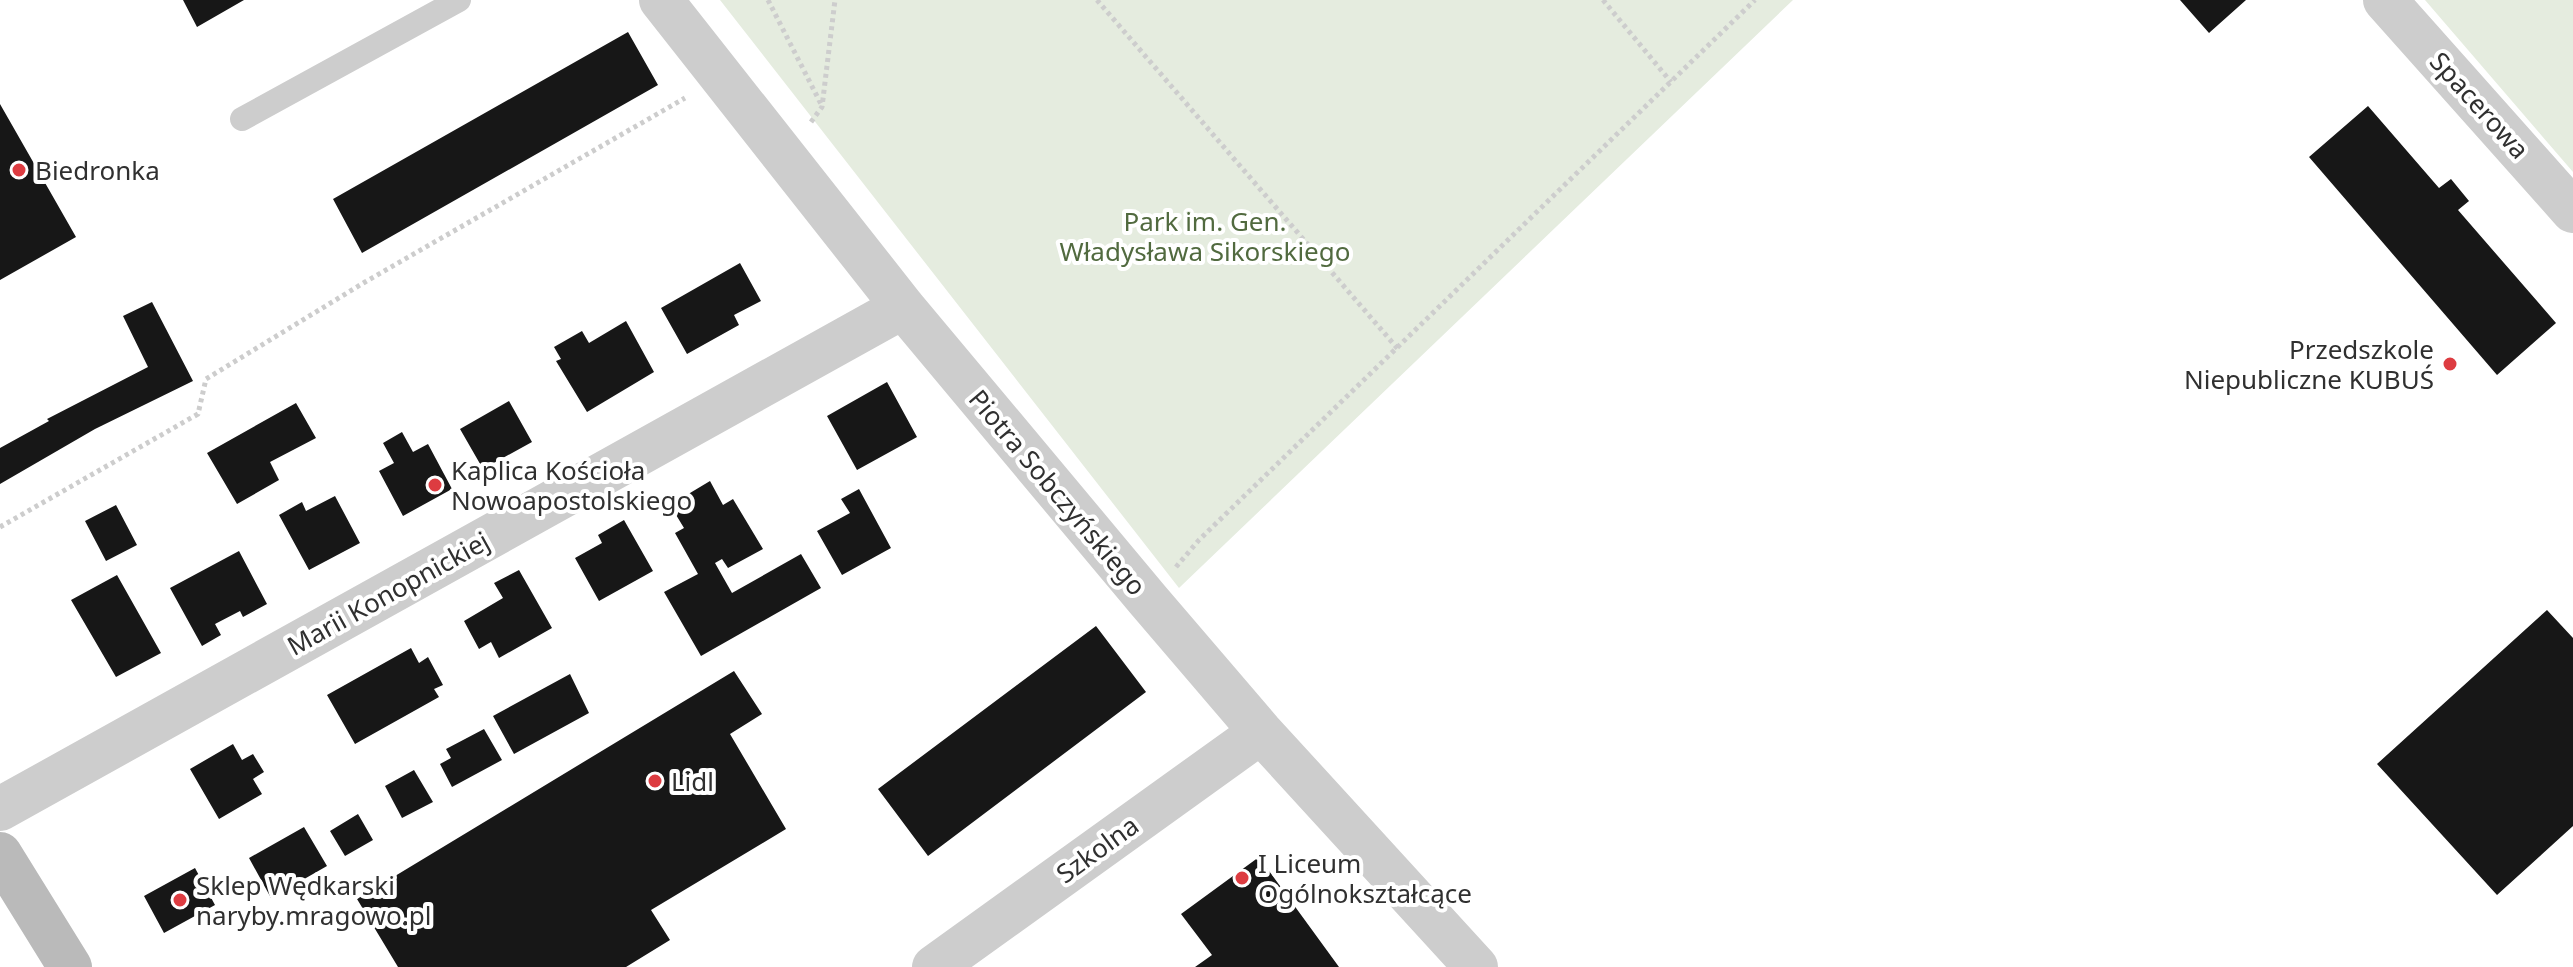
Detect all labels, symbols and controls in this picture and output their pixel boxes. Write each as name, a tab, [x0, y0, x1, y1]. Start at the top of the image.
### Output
street label: Spacerowa	[2422, 44, 2538, 166]
place label: Biedronka	[35, 152, 160, 188]
marker: Biedronka	[10, 161, 28, 179]
park label: Park im. Gen. Władysława Sikorskiego	[1059, 203, 1351, 269]
place label: Przedszkole Niepubliczne KUBUŚ	[2184, 331, 2434, 397]
marker: Przedszkole Niepubliczne KUBUŚ	[2441, 355, 2459, 373]
street label: Piotra Sobczyńskiego	[961, 381, 1155, 603]
place label: Kaplica Kościoła Nowoapostolskiego	[451, 452, 692, 518]
marker: Kaplica Kościoła Nowoapostolskiego	[426, 476, 444, 494]
street label: Marii Konopnickiej	[280, 522, 496, 664]
place label: Lidl	[671, 763, 714, 799]
marker: Lidl	[646, 772, 664, 790]
street label: Szkolna	[1049, 807, 1145, 891]
place label: I Liceum Ogólnokształcące	[1258, 845, 1472, 911]
place label: Sklep Wędkarski naryby.mragowo.pl	[196, 867, 431, 933]
marker: I Liceum Ogólnokształcące	[1233, 869, 1251, 887]
marker: Sklep Wędkarski naryby.mragowo.pl	[171, 891, 189, 909]

